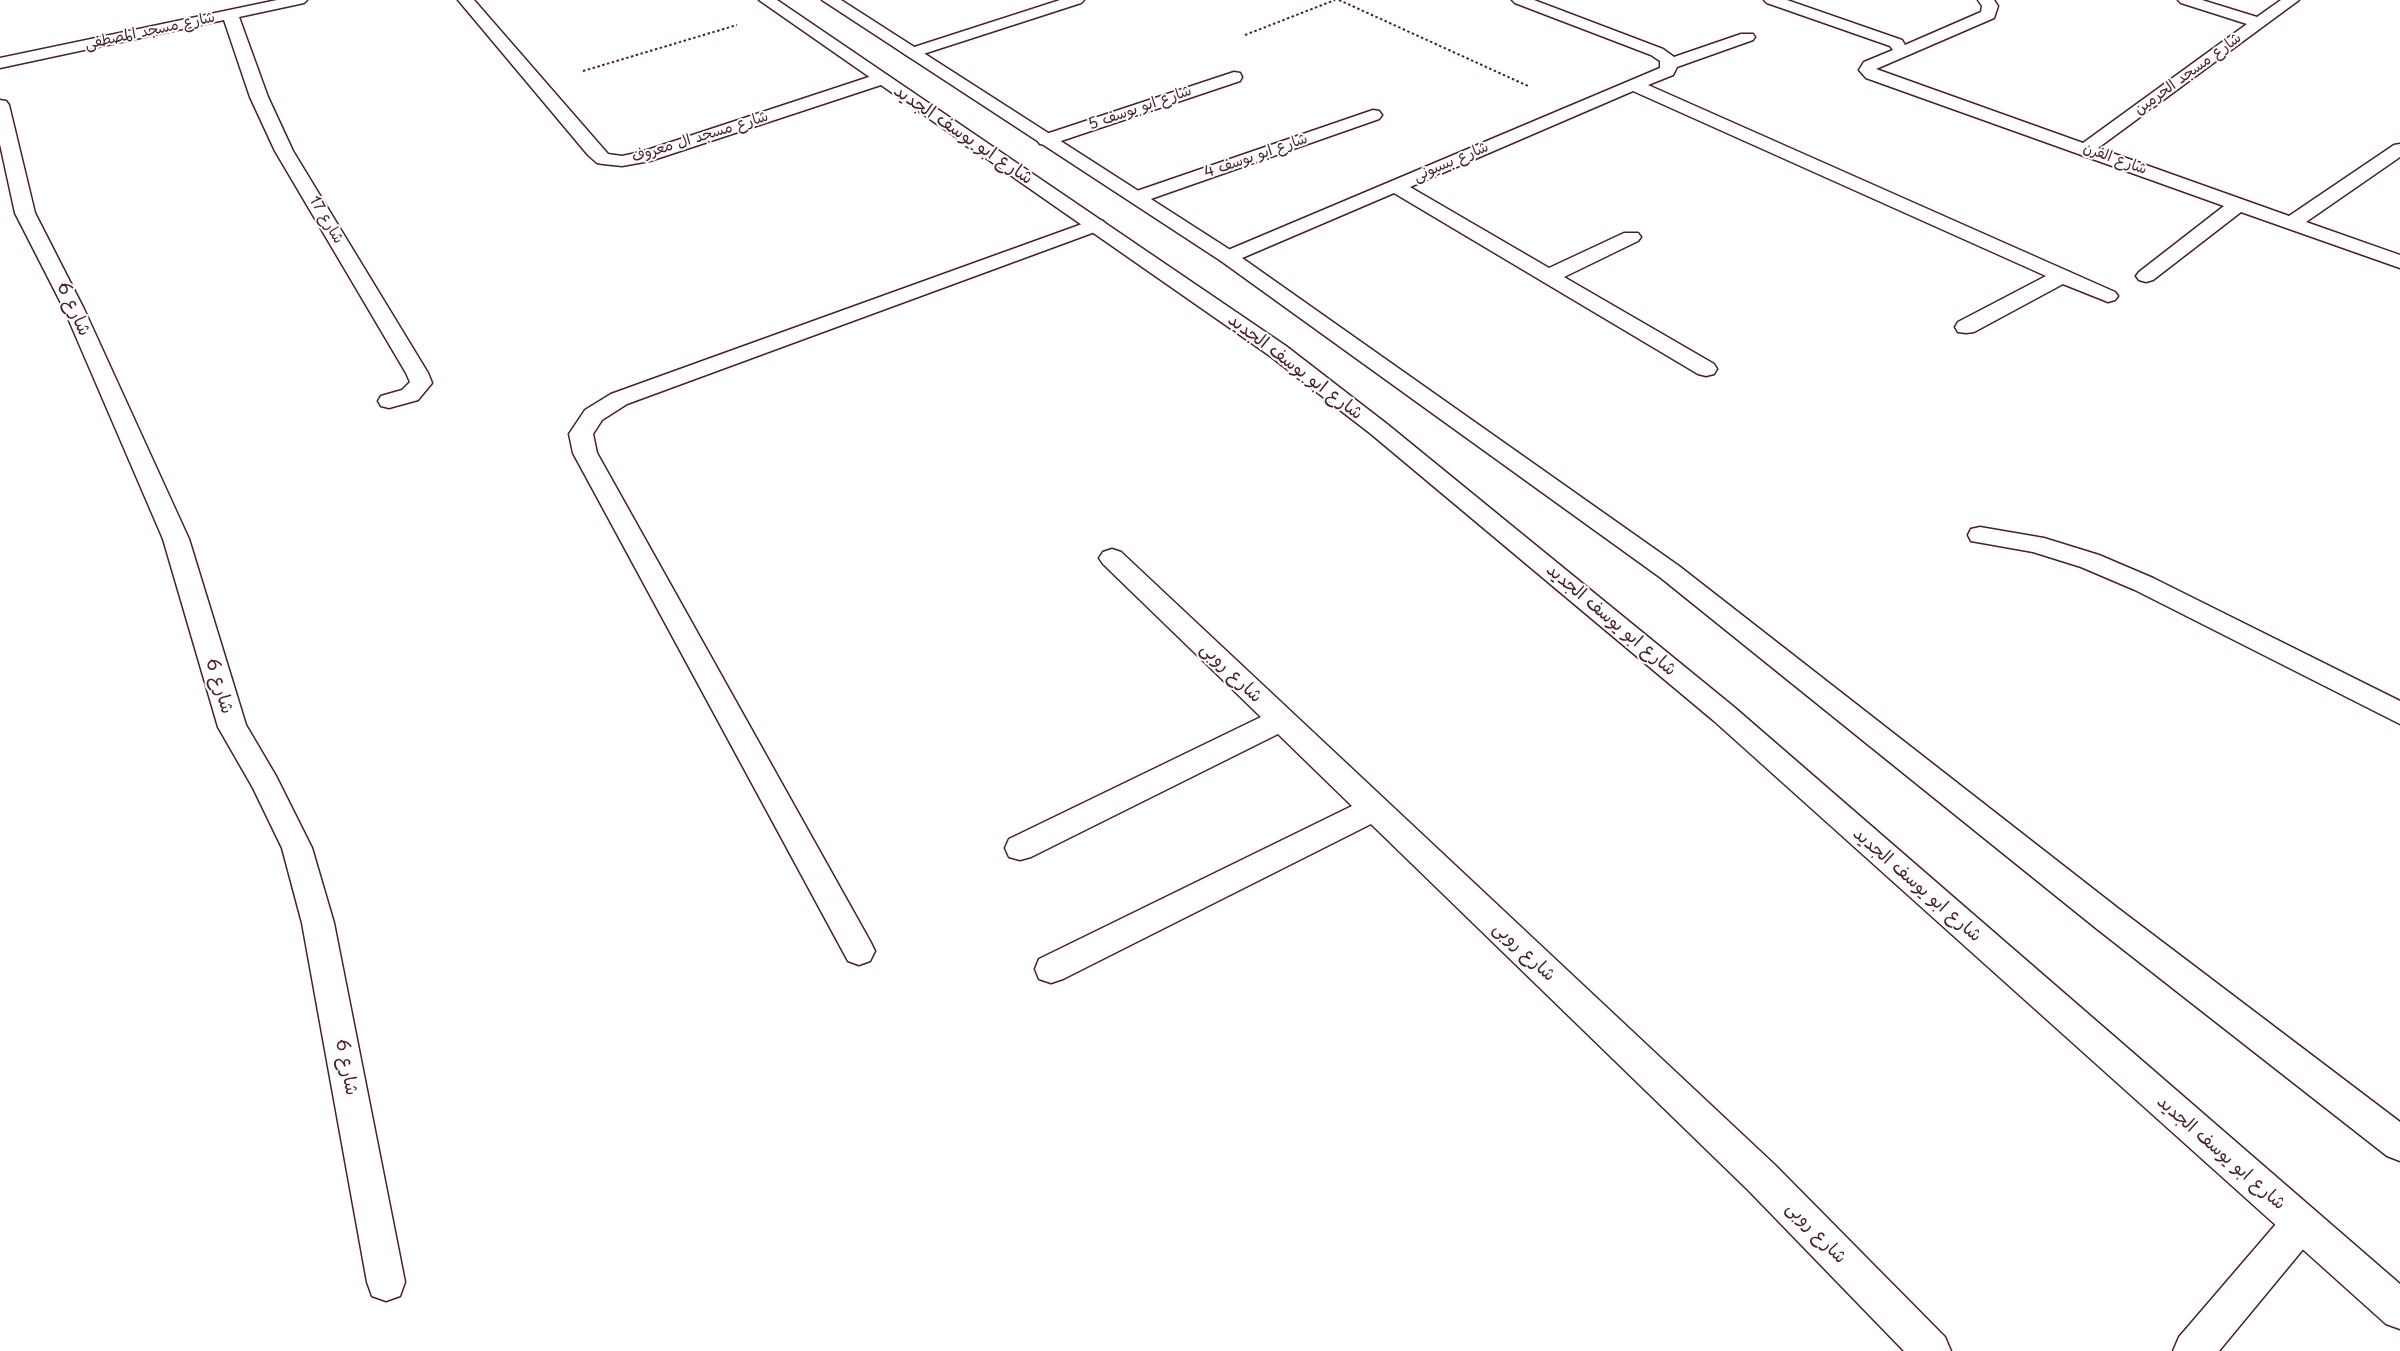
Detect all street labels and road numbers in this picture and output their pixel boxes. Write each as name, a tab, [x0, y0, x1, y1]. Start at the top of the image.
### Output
street label: شارع مسجد المصطفى	[83, 8, 217, 54]
street label: شارع مسجد الحرمين	[2131, 29, 2245, 119]
street label: شارع ابو يوسف الجديد	[889, 80, 1037, 190]
street label: شارع ابو يوسف 5	[1086, 82, 1194, 134]
street label: شارع مسجد ال معروف	[630, 108, 770, 166]
street label: شارع ابو يوسف 4	[1202, 130, 1310, 182]
street label: شارع بسيونى	[1411, 138, 1491, 186]
street label: شارع الفرن	[2081, 139, 2149, 179]
street label: شارع 17	[305, 193, 347, 247]
street label: شارع 6	[51, 278, 95, 340]
street label: شارع ابو يوسف الجديد	[1223, 309, 1367, 425]
street label: شارع ابو يوسف الجديد	[1541, 559, 1681, 681]
street label: شارع روبى	[1196, 638, 1266, 708]
street label: شارع 6	[200, 655, 238, 717]
street label: شارع ابو يوسف الجديد	[1848, 823, 1986, 947]
street label: شارع روبى	[1488, 918, 1560, 986]
street label: شارع 6	[330, 1037, 362, 1097]
street label: شارع ابو يوسف الجديد	[2152, 1091, 2290, 1215]
street label: شارع روبى	[1781, 1198, 1851, 1268]

